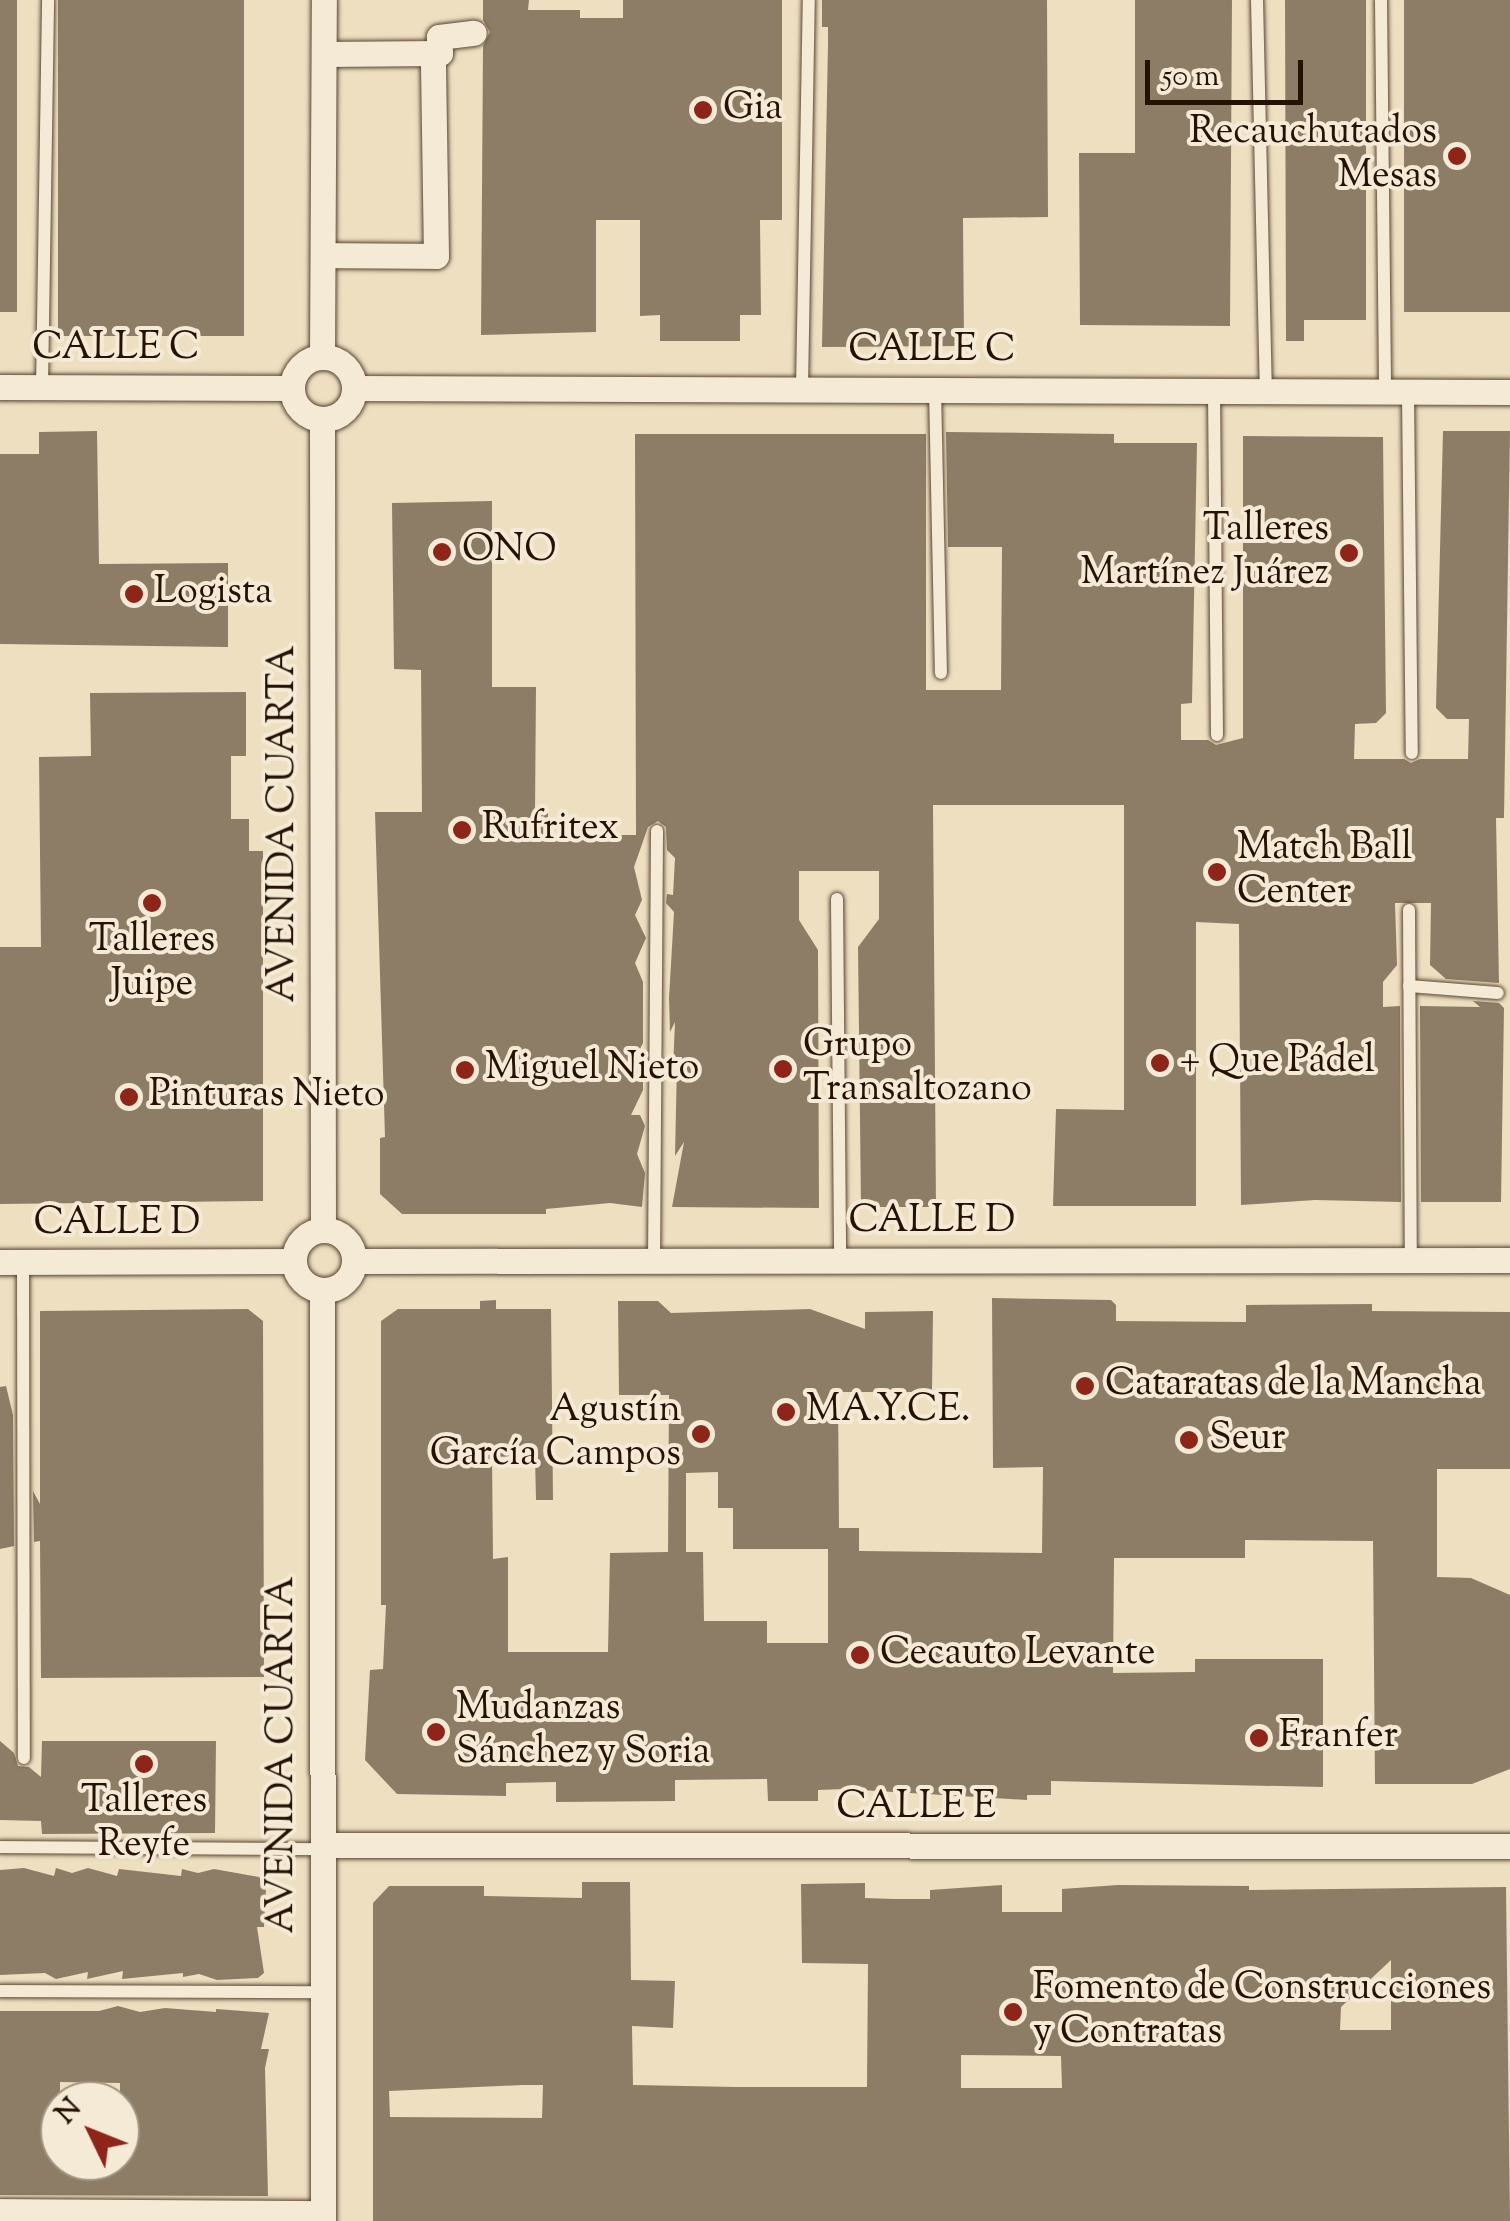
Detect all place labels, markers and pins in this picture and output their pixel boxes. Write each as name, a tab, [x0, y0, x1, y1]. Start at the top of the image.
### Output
place label: Gia	[723, 87, 782, 133]
marker: Gia	[692, 99, 714, 121]
place label: Recauchutados Mesas	[1189, 111, 1437, 200]
marker: Recauchutados Mesas	[1446, 145, 1468, 167]
place label: Talleres Martínez Juárez	[1081, 508, 1329, 598]
place label: ONO	[462, 529, 557, 575]
marker: ONO	[431, 541, 453, 563]
marker: Talleres Martínez Juárez	[1338, 542, 1360, 564]
place label: Logista	[154, 571, 272, 617]
marker: Logista	[123, 583, 145, 605]
place label: Rufritex	[482, 807, 619, 853]
marker: Rufritex	[451, 819, 473, 841]
place label: Match Ball Center	[1237, 827, 1412, 916]
marker: Match Ball Center	[1206, 861, 1228, 883]
marker: Talleres Juipe	[141, 892, 163, 914]
place label: Talleres Juipe	[89, 919, 215, 1008]
place label: Grupo Transaltozano	[803, 1024, 1032, 1114]
place label: + Que Pádel	[1180, 1040, 1375, 1086]
place label: Miguel Nieto	[485, 1047, 699, 1093]
marker: + Que Pádel	[1149, 1052, 1171, 1074]
marker: Grupo Transaltozano	[772, 1058, 794, 1080]
marker: Miguel Nieto	[454, 1059, 476, 1081]
place label: Pinturas Nieto	[149, 1074, 384, 1120]
marker: Pinturas Nieto	[118, 1086, 140, 1108]
place label: Cataratas de la Mancha	[1105, 1363, 1482, 1409]
marker: Cataratas de la Mancha	[1074, 1375, 1096, 1397]
place label: Agustín García Campos	[430, 1389, 681, 1478]
place label: MA.Y.CE.	[806, 1389, 970, 1435]
marker: MA.Y.CE.	[775, 1401, 797, 1423]
place label: Seur	[1209, 1417, 1285, 1463]
marker: Agustín García Campos	[690, 1423, 712, 1445]
marker: Seur	[1178, 1429, 1200, 1451]
place label: Cecauto Levante	[880, 1632, 1155, 1678]
marker: Cecauto Levante	[849, 1644, 871, 1666]
place label: Mudanzas Sánchez y Soria	[456, 1687, 710, 1776]
place label: Franfer	[1279, 1715, 1398, 1761]
marker: Mudanzas Sánchez y Soria	[425, 1721, 447, 1743]
marker: Franfer	[1248, 1727, 1270, 1749]
marker: Talleres Reyfe	[133, 1753, 155, 1775]
place label: Talleres Reyfe	[81, 1780, 207, 1870]
place label: Fomento de Construcciones y Contratas	[1033, 1967, 1491, 2056]
marker: Fomento de Construcciones y Contratas	[1002, 2001, 1024, 2023]

